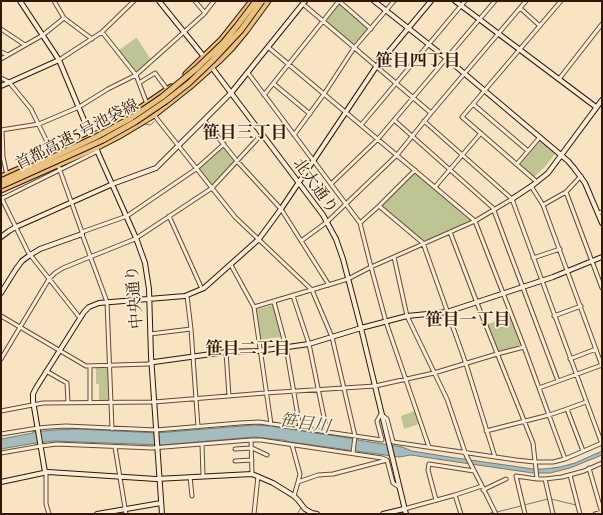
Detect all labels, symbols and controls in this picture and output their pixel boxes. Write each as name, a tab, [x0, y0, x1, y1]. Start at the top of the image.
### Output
district label: 笹目四丁目	[376, 51, 460, 71]
street label: 首都高速5号池袋線	[12, 96, 142, 174]
district label: 笹目三丁目	[203, 123, 287, 143]
street label: 北大通り	[288, 154, 342, 218]
street label: 中央通り	[123, 264, 147, 330]
district label: 笹目一丁目	[426, 310, 510, 330]
district label: 笹目二丁目	[206, 339, 290, 359]
water label: 笹目川	[278, 410, 332, 438]

